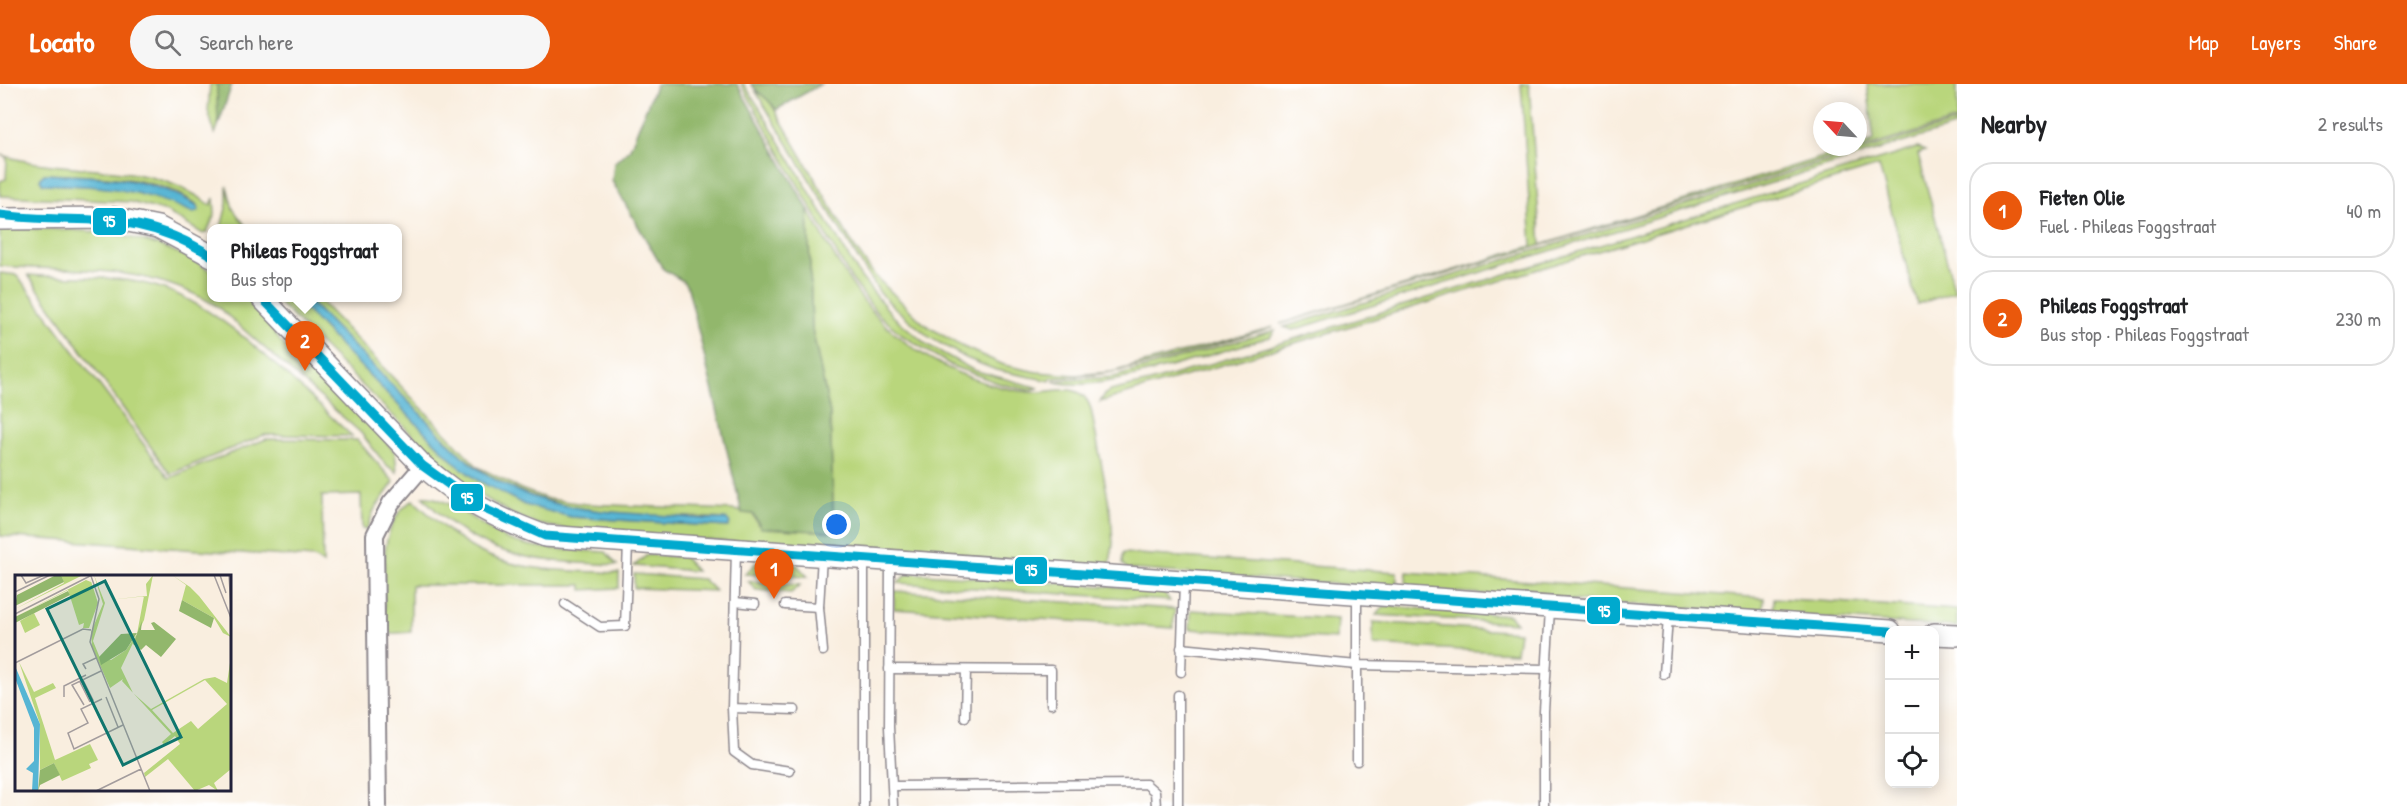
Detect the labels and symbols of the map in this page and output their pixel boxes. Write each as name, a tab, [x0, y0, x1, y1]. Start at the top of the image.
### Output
north arrow	[1813, 102, 1867, 156]
line badge: 95	[92, 207, 127, 236]
text: 95	[103, 210, 116, 232]
pin: 2	[286, 322, 324, 371]
line badge: 95	[450, 483, 484, 512]
text: 95	[461, 487, 474, 509]
your location	[822, 510, 851, 539]
pin: 1	[754, 550, 794, 599]
line badge: 95	[1014, 556, 1048, 585]
text: 95	[1025, 559, 1038, 581]
inset map	[15, 575, 231, 791]
line badge: 95	[1586, 596, 1621, 625]
text: 95	[1598, 600, 1611, 622]

